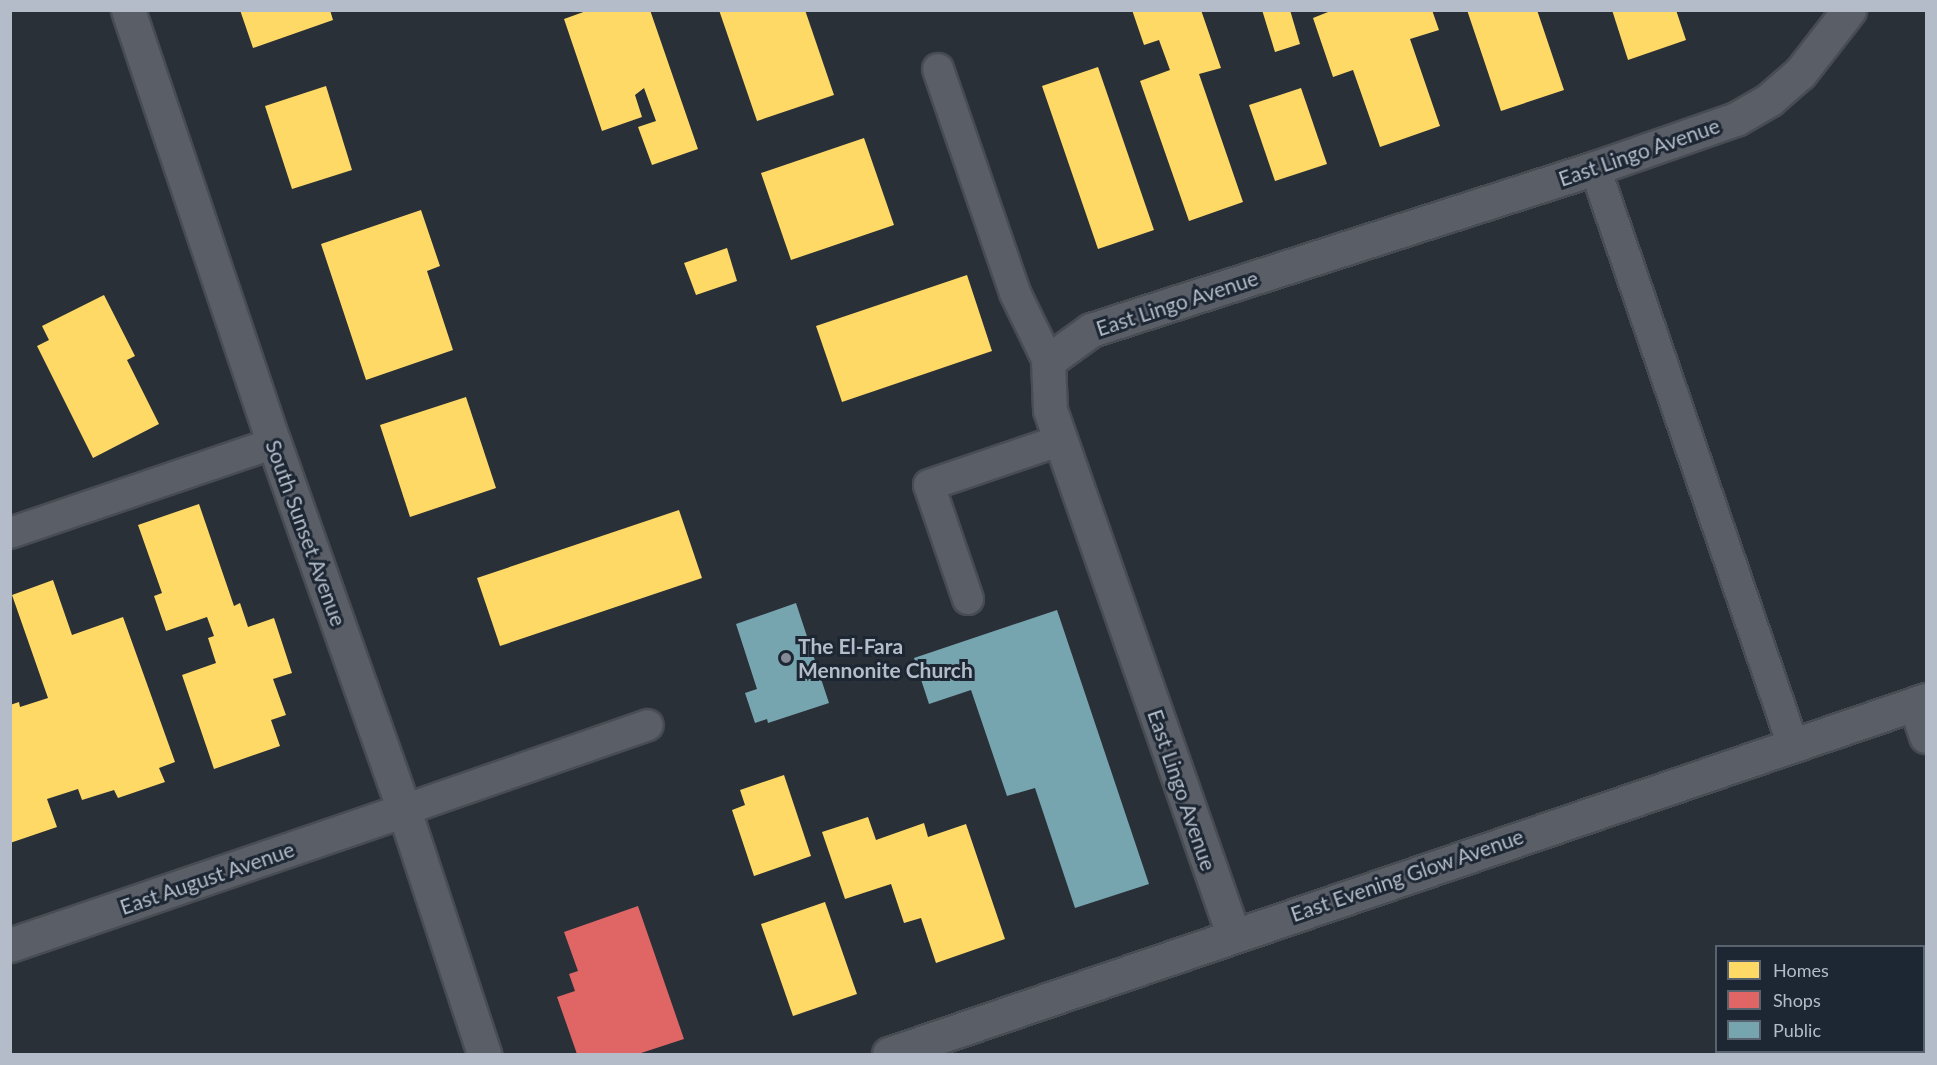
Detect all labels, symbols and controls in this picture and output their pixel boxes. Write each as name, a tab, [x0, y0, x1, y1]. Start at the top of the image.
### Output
street label: East Lingo Avenue	[1555, 112, 1723, 192]
street label: East Lingo Avenue	[1092, 265, 1262, 341]
street label: South Sunset Avenue	[261, 436, 351, 630]
place label: The El-Fara Mennonite Church	[798, 633, 973, 683]
marker: The El-Fara Mennonite Church	[779, 651, 793, 665]
street label: East Lingo Avenue	[1142, 706, 1222, 874]
street label: East Evening Glow Avenue	[1287, 823, 1527, 927]
street label: East August Avenue	[116, 836, 298, 920]
legend	[1715, 945, 1925, 1053]
text: Homes	[1773, 959, 1829, 981]
text: Shops	[1773, 989, 1821, 1011]
text: Public	[1773, 1019, 1821, 1041]

